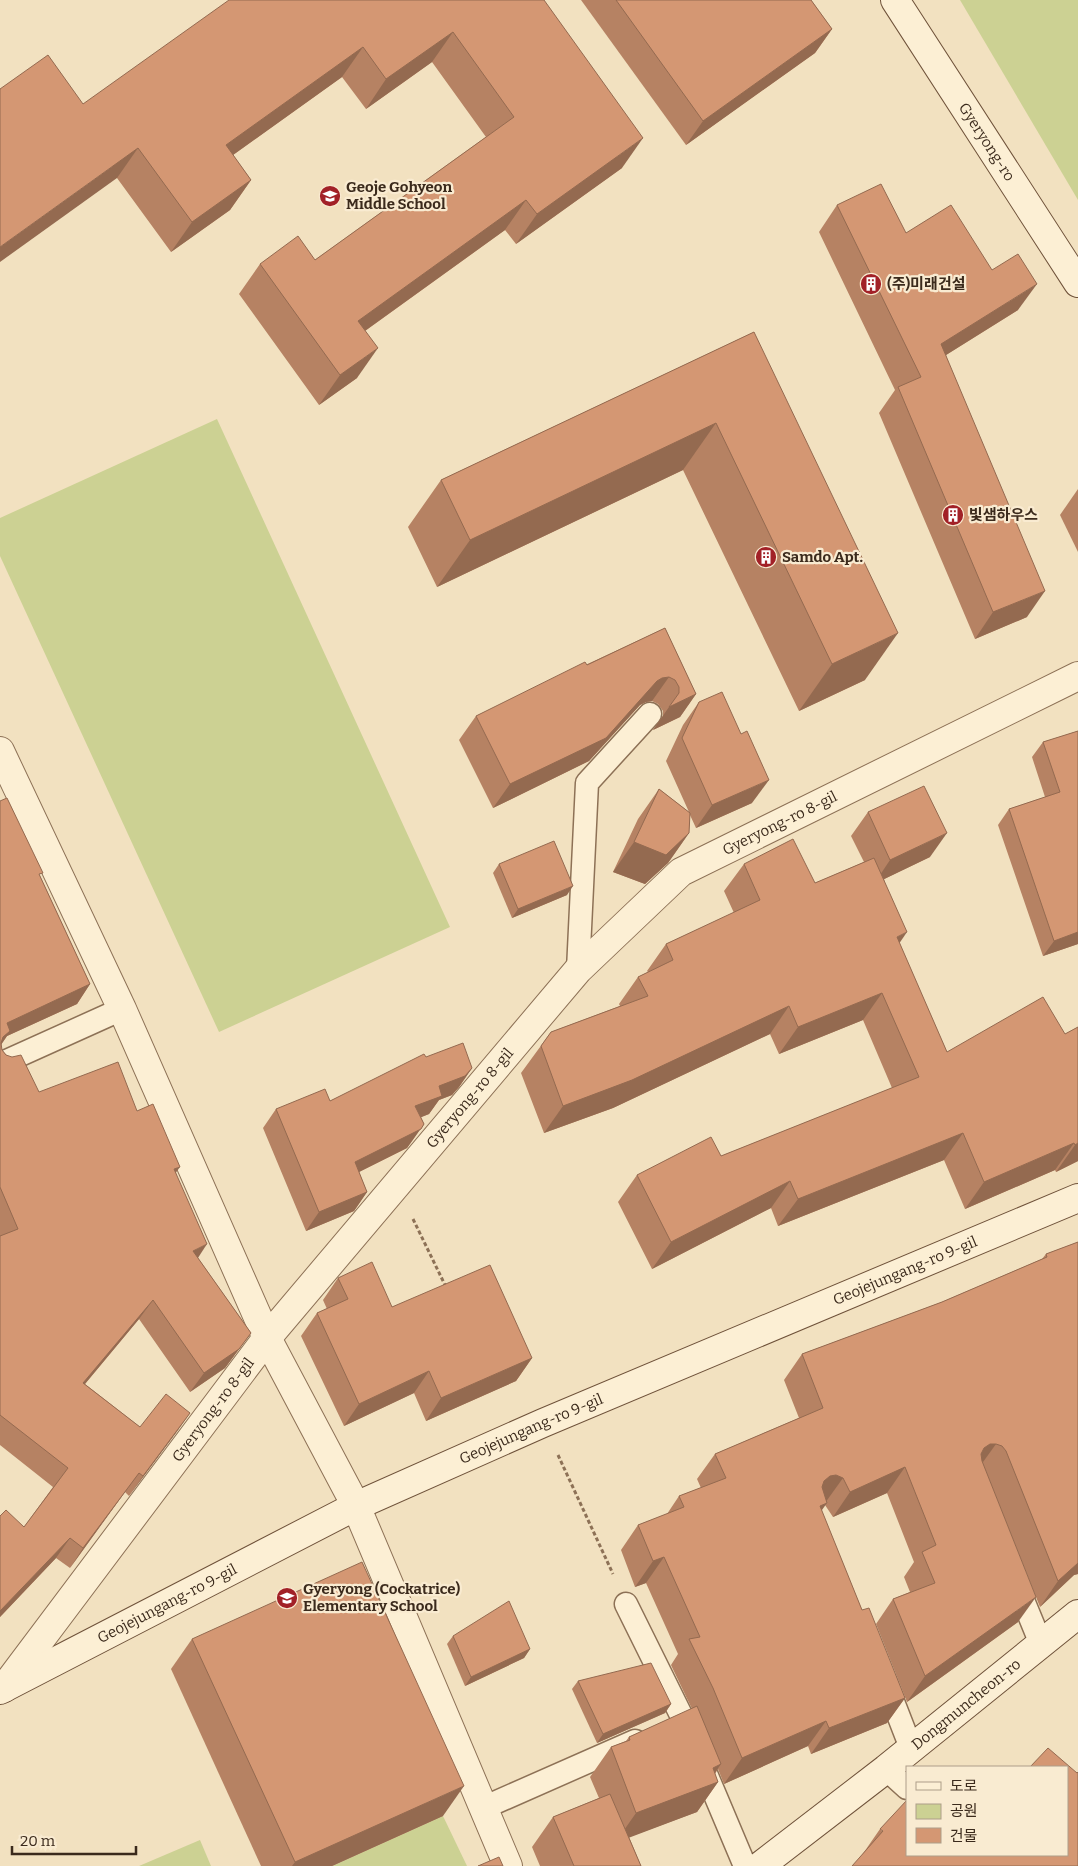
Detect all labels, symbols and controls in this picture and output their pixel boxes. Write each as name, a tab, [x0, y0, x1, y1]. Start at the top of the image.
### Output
street label: Gyeryong-ro	[955, 99, 1019, 184]
place label: Geoje Gohyeon Middle School	[346, 178, 452, 213]
school or university icon: Geoje Gohyeon Middle School	[318, 184, 342, 208]
building icon: (주)미래건설	[859, 272, 883, 296]
place label: (주)미래건설	[887, 275, 965, 293]
building icon: 빛샘하우스	[941, 503, 965, 527]
place label: 빛샘하우스	[969, 506, 1038, 524]
building icon: Samdo Apt.	[754, 545, 778, 569]
place label: Samdo Apt.	[782, 548, 863, 566]
street label: Gyeryong-ro 8-gil	[720, 787, 840, 859]
street label: Gyeryong-ro 8-gil	[422, 1044, 517, 1152]
street label: Geojejungang-ro 9-gil	[830, 1233, 980, 1309]
street label: Gyeryong-ro 8-gil	[168, 1354, 258, 1465]
street label: Geojejungang-ro 9-gil	[457, 1390, 605, 1468]
street label: Geojejungang-ro 9-gil	[94, 1560, 240, 1647]
place label: Gyeryong (Cockatrice) Elementary School	[303, 1580, 460, 1615]
school or university icon: Gyeryong (Cockatrice) Elementary School	[275, 1586, 299, 1610]
street label: Dongmuncheon-ro	[908, 1655, 1024, 1754]
legend	[906, 1766, 1068, 1856]
text: 도로	[950, 1777, 978, 1795]
text: 공원	[950, 1802, 978, 1820]
scale bar	[12, 1824, 136, 1856]
text: 건물	[950, 1827, 978, 1845]
text: 20 m	[20, 1832, 56, 1850]

